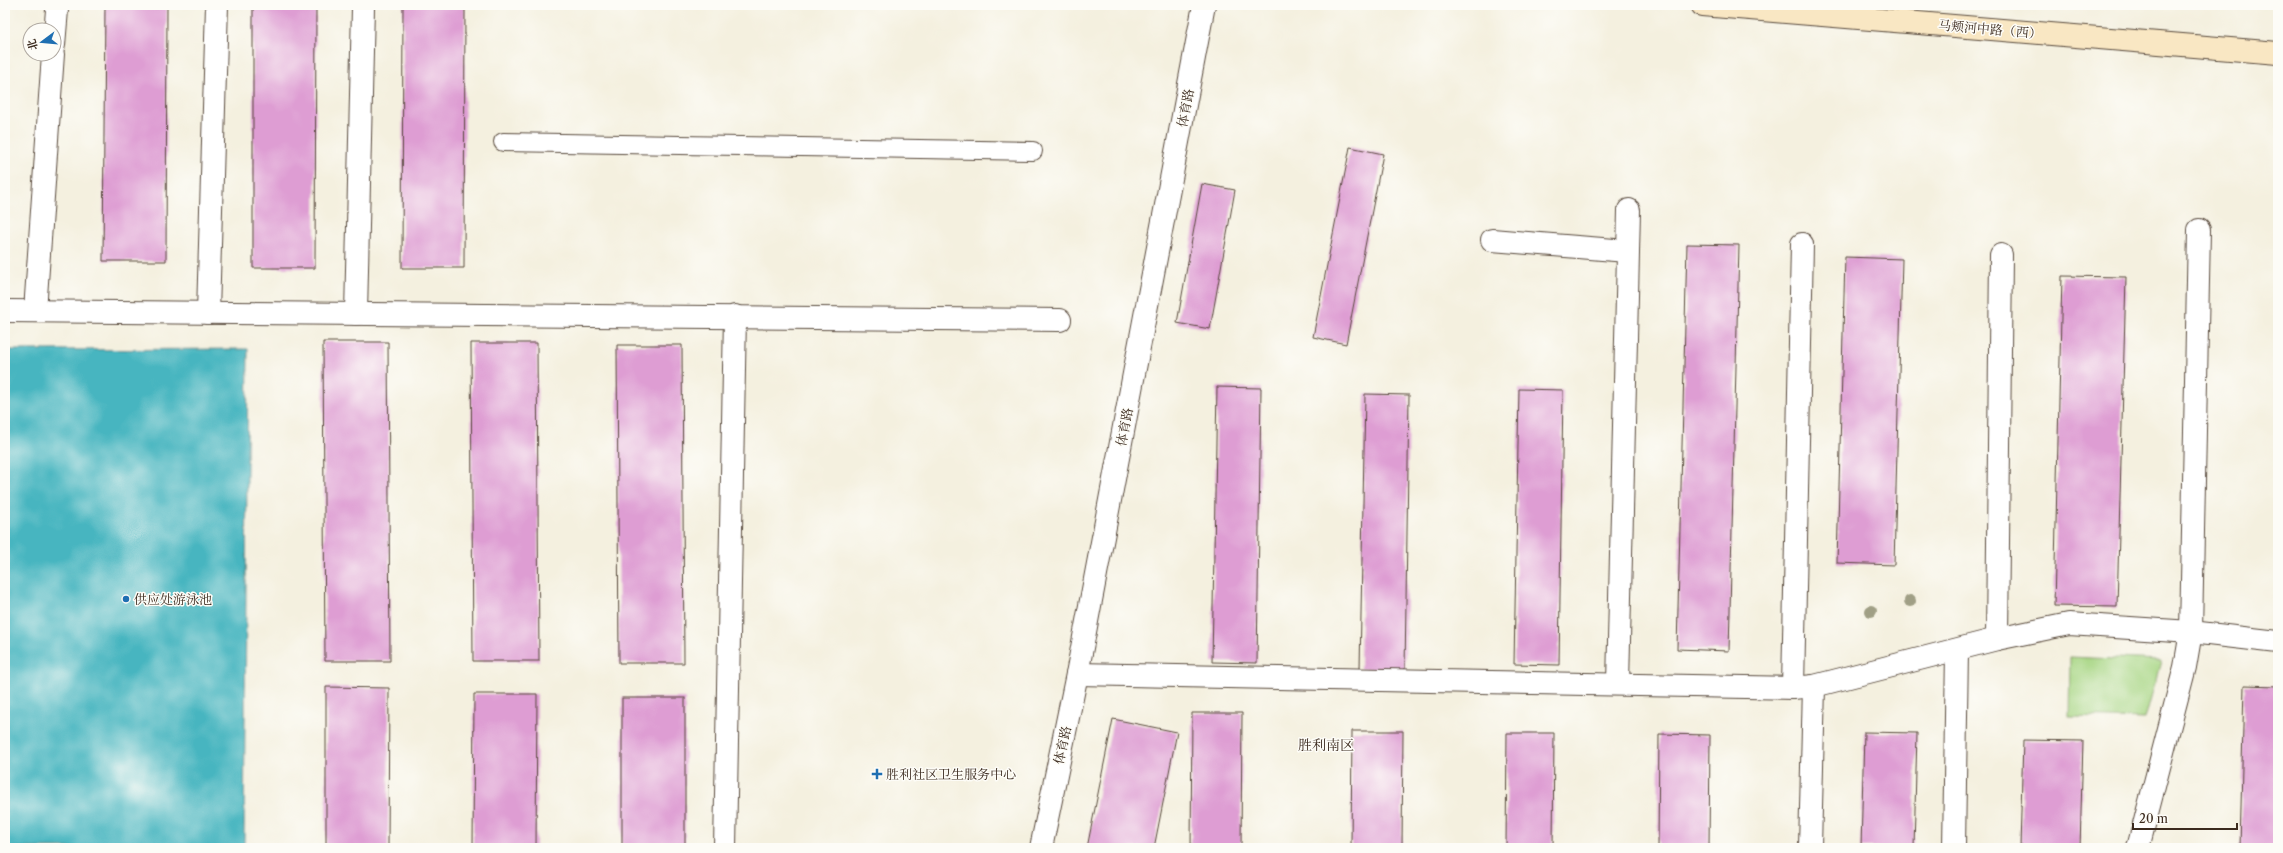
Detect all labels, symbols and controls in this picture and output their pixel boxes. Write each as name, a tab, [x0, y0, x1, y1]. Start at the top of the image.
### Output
street label: 马颊河中路（西）	[1937, 16, 2043, 42]
north arrow	[22, 22, 62, 62]
text: 北	[24, 38, 41, 52]
street label: 体育路	[1173, 87, 1197, 129]
street label: 体育路	[1112, 406, 1136, 448]
place label: 供应处游泳池	[134, 591, 212, 607]
marker: 供应处游泳池	[121, 594, 131, 604]
street label: 体育路	[1050, 724, 1074, 766]
district label: 胜利南区	[1298, 736, 1354, 754]
place label: 胜利社区卫生服务中心	[886, 766, 1016, 782]
marker: 胜利社区卫生服务中心	[871, 768, 883, 780]
scale bar	[2133, 805, 2237, 831]
text: 20 m	[2139, 811, 2168, 826]

